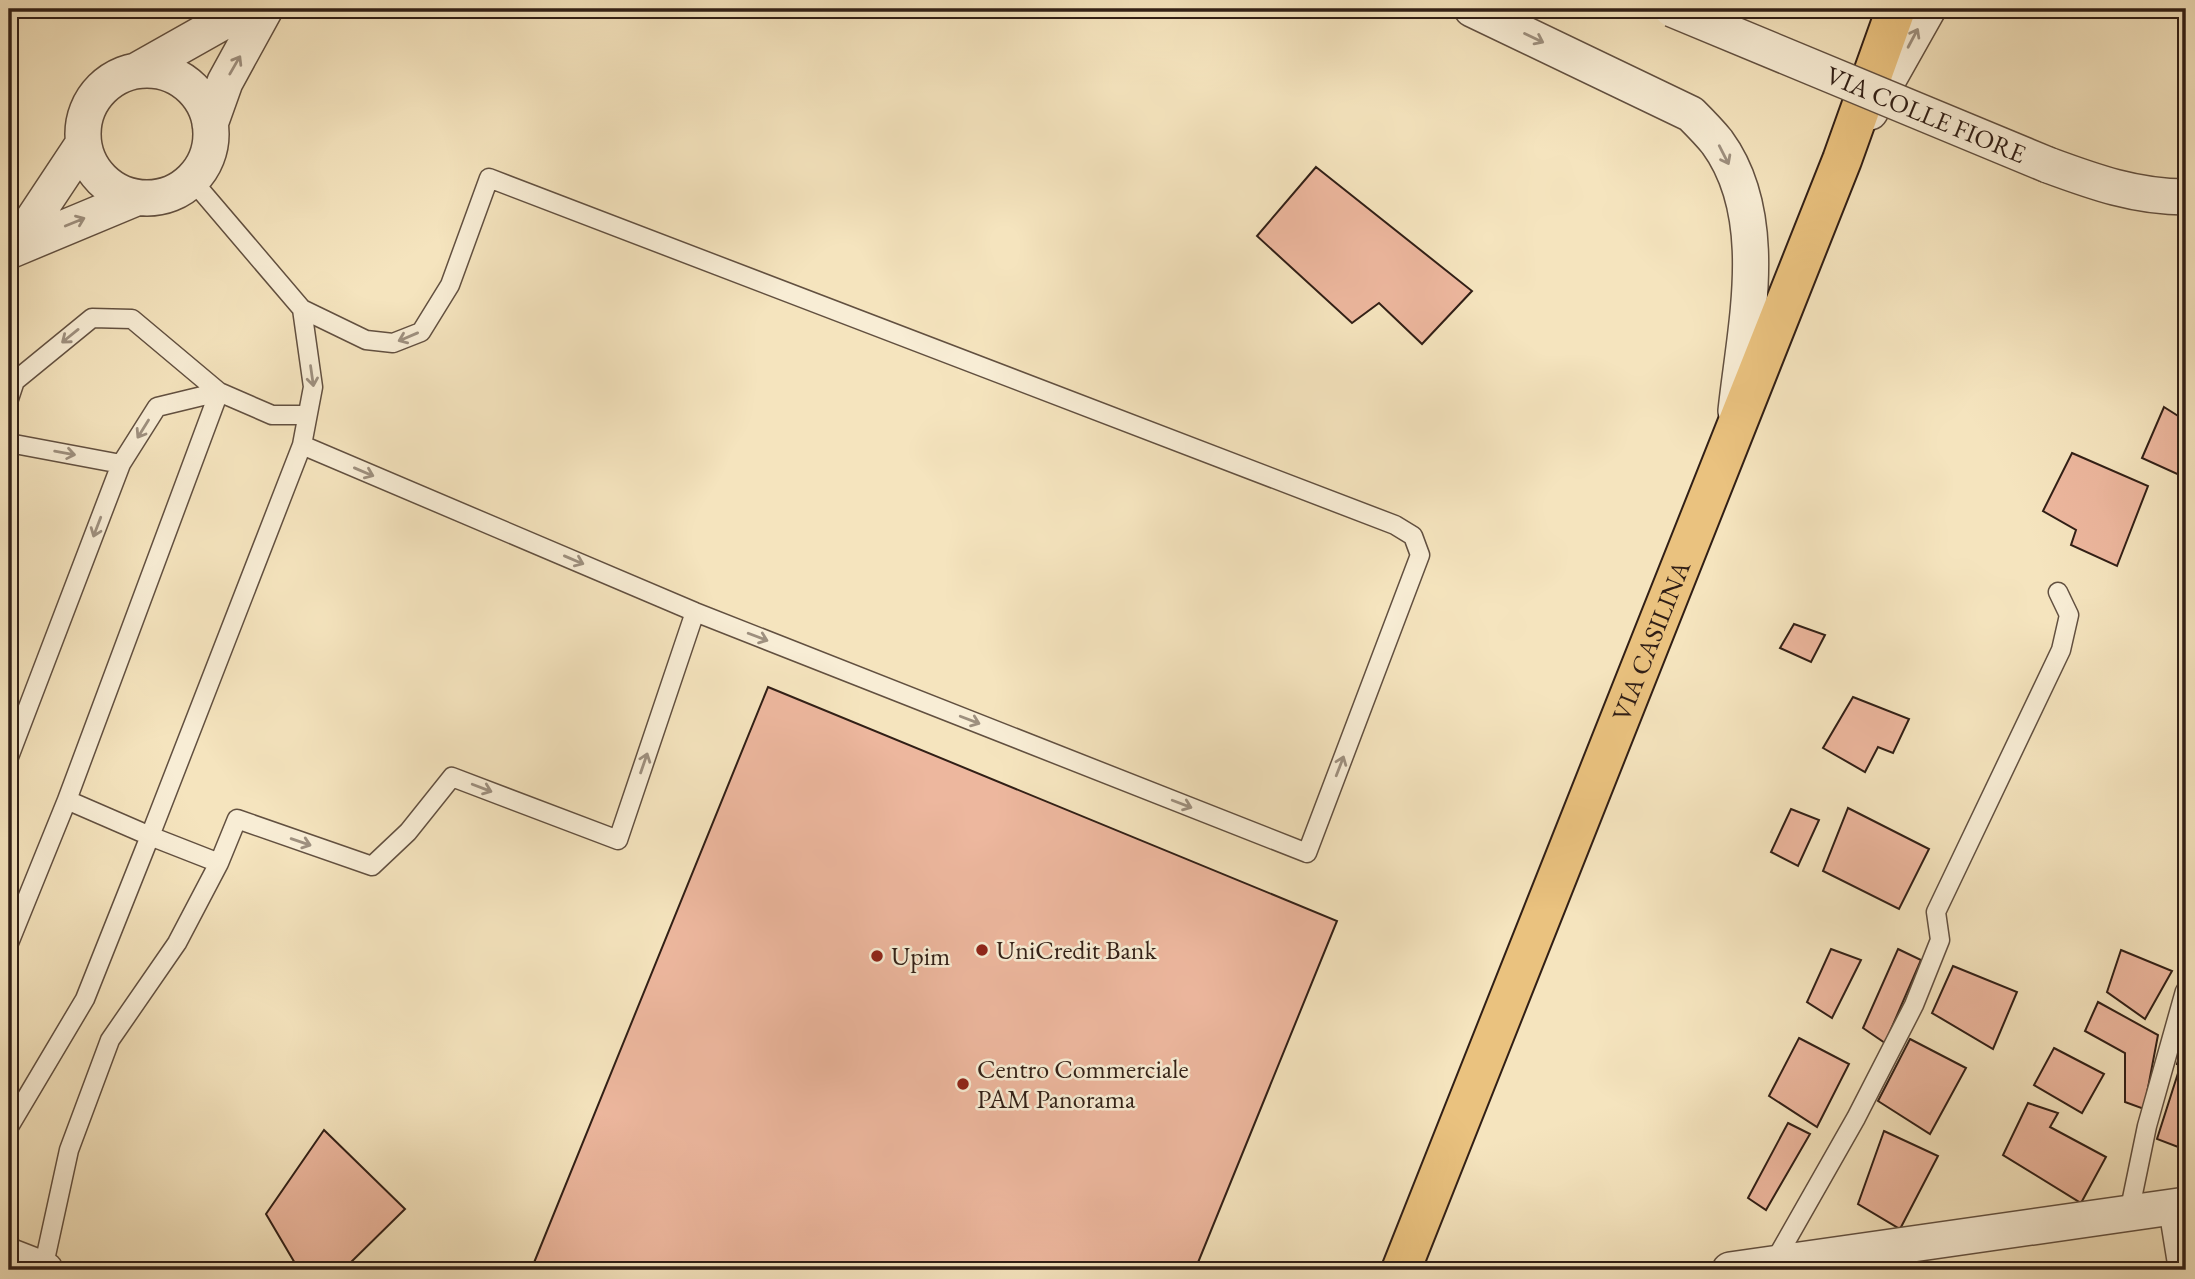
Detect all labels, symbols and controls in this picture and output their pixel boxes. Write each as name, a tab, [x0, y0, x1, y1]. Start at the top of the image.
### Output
one-way arrow	[1907, 28, 1920, 49]
one-way arrow	[1523, 32, 1544, 46]
one-way arrow	[228, 56, 242, 76]
street label: VIA COLLE FIORE	[1821, 58, 2031, 171]
one-way arrow	[1717, 144, 1731, 165]
one-way arrow	[63, 215, 85, 228]
one-way arrow	[61, 329, 80, 344]
one-way arrow	[398, 331, 420, 344]
one-way arrow	[305, 364, 318, 387]
one-way arrow	[136, 419, 150, 439]
one-way arrow	[53, 447, 76, 461]
one-way arrow	[353, 466, 375, 479]
one-way arrow	[90, 516, 102, 538]
one-way arrow	[563, 555, 584, 568]
street label: VIA CASILINA	[1604, 555, 1698, 726]
one-way arrow	[747, 631, 769, 644]
one-way arrow	[959, 715, 980, 728]
one-way arrow	[639, 752, 651, 774]
one-way arrow	[1335, 756, 1348, 778]
one-way arrow	[470, 783, 492, 795]
one-way arrow	[1170, 798, 1192, 811]
one-way arrow	[290, 837, 312, 849]
place label: UniCredit Bank	[996, 933, 1158, 967]
place label: Upim	[891, 939, 950, 973]
marker: UniCredit Bank	[974, 942, 990, 958]
marker: Upim	[869, 948, 885, 964]
place label: Centro Commerciale PAM Panorama	[977, 1052, 1189, 1116]
marker: Centro Commerciale PAM Panorama	[955, 1076, 971, 1092]

